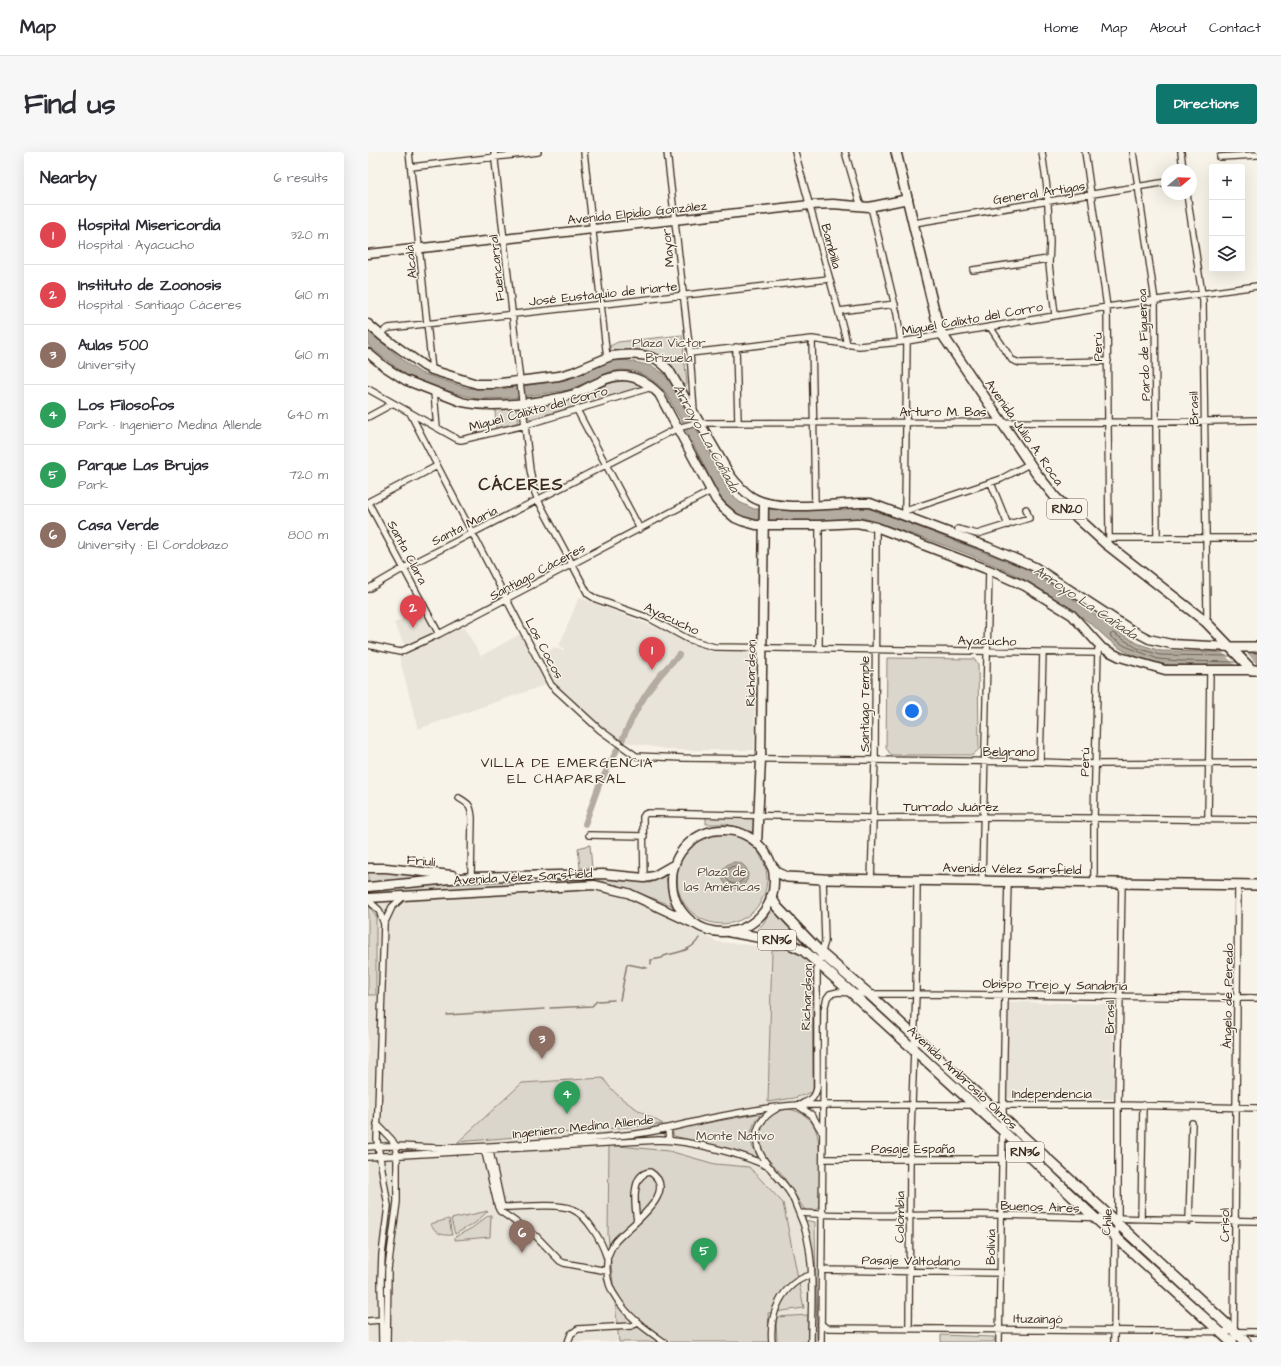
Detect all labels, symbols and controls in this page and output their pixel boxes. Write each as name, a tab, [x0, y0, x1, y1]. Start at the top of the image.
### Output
text: Map	[20, 14, 56, 41]
text: Home	[1044, 18, 1079, 38]
text: Map	[1101, 18, 1127, 38]
text: About	[1149, 18, 1187, 38]
text: Contact	[1209, 18, 1261, 38]
button: Directions	[1156, 84, 1257, 124]
text: Find us	[24, 85, 115, 124]
north arrow	[1161, 164, 1197, 200]
map controls	[1209, 164, 1245, 272]
button: +	[1209, 164, 1245, 200]
text: Nearby	[40, 166, 97, 190]
text: 6 results	[273, 169, 328, 187]
street label: General Artigas	[992, 177, 1087, 210]
street label: Avenida Elpidio González	[566, 197, 708, 229]
button: −	[1209, 200, 1245, 236]
text: Hospital Misericordia	[78, 215, 220, 236]
street label: Bambilla	[816, 222, 846, 271]
text: 1	[52, 226, 54, 244]
text: 320 m	[290, 226, 328, 244]
street label: Mayor	[657, 227, 680, 268]
street label: Fuencarral	[485, 234, 509, 302]
text: Hospital · Ayacucho	[78, 236, 194, 254]
button: layers	[1209, 236, 1245, 272]
street label: Alcalá	[400, 244, 422, 280]
text: Instituto de Zoonosis	[78, 275, 222, 296]
street label: José Eustaquio de Iriarte	[528, 277, 678, 311]
text: 2	[49, 286, 57, 304]
text: 610 m	[295, 286, 328, 304]
street label: Pardo de Figueroa	[1133, 288, 1156, 402]
text: Hospital · Santiago Cáceres	[78, 296, 241, 314]
street label: Miguel Calixto del Corro	[900, 298, 1045, 341]
street label: Perú	[1089, 332, 1107, 362]
park label: Plaza Victor Brizuela	[632, 334, 706, 367]
text: Aulas 500	[78, 335, 148, 356]
text: 3	[50, 346, 56, 364]
text: 610 m	[295, 346, 328, 364]
text: University	[78, 356, 136, 374]
street label: Avenida Julio A. Roca	[981, 376, 1068, 490]
water label: Arroyo La Cañada	[668, 381, 745, 497]
street label: Miguel Calixto del Corro	[467, 382, 611, 437]
street label: Brasil	[1185, 391, 1203, 425]
text: Los Filosofos	[78, 395, 175, 416]
street label: Arturo M. Bas	[899, 403, 987, 421]
text: 4	[49, 406, 57, 424]
text: 640 m	[287, 406, 328, 424]
text: Park · Ingeniero Medina Allende	[78, 416, 262, 434]
text: Parque Las Brujas	[78, 455, 209, 476]
text: 5	[48, 466, 58, 484]
text: 720 m	[289, 466, 328, 484]
district label: CÁCERES	[478, 473, 564, 497]
text: Park	[78, 476, 108, 494]
road number: RN20	[1047, 499, 1087, 519]
street label: Santa María	[428, 501, 501, 550]
text: Casa Verde	[78, 515, 159, 536]
street label: Santa Clara	[383, 517, 432, 588]
text: 6	[49, 526, 57, 544]
text: 800 m	[288, 526, 328, 544]
text: University · El Cordobazo	[78, 536, 228, 554]
street label: Santiago Cáceres	[486, 539, 590, 606]
water label: Arroyo La Cañada	[1030, 561, 1142, 646]
pin: 2	[400, 595, 426, 628]
street label: Ayacucho	[641, 598, 703, 641]
street label: Los Cocos	[521, 615, 568, 683]
street label: Ayacucho	[957, 631, 1017, 652]
pin: 1	[639, 637, 665, 670]
street label: Richardson	[741, 639, 761, 707]
street label: Santiago Temple	[856, 656, 875, 752]
your location	[902, 701, 922, 721]
street label: Belgrano	[983, 743, 1036, 762]
street label: Perú	[1076, 747, 1094, 777]
district label: VILLA DE EMERGENCIA EL CHAPARRAL	[481, 753, 653, 789]
street label: Turrado Juárez	[903, 798, 999, 816]
street label: Friuli	[406, 851, 436, 871]
street label: Avenida Vélez Sarsfield	[942, 859, 1082, 879]
park label: Plaza de las Américas	[684, 863, 761, 896]
street label: Avenida Vélez Sarsfield	[453, 864, 593, 890]
road number: RN36	[758, 930, 796, 950]
street label: Ángelo de Peredo	[1218, 942, 1239, 1049]
street label: Richardson	[797, 963, 817, 1031]
street label: Obispo Trejo y Sanabria	[982, 975, 1128, 996]
street label: Brasil	[1101, 1000, 1119, 1034]
street label: Avenida Ambrosio Olmos	[903, 1022, 1022, 1134]
pin: 3	[529, 1026, 555, 1059]
pin: 4	[554, 1081, 580, 1114]
street label: Independencia	[1012, 1085, 1092, 1103]
street label: Ingeniero Medina Allende	[512, 1111, 655, 1144]
park label: Monte Nativo	[696, 1127, 775, 1145]
street label: Pasaje España	[871, 1140, 955, 1158]
road number: RN36	[1006, 1142, 1044, 1162]
street label: Colombia	[891, 1191, 909, 1243]
street label: Buenos Aires	[1000, 1197, 1080, 1217]
street label: Chile	[1097, 1208, 1117, 1236]
street label: Crisol	[1216, 1208, 1234, 1242]
pin: 6	[509, 1220, 535, 1253]
street label: Bolivia	[982, 1229, 1000, 1265]
pin: 5	[691, 1238, 717, 1271]
street label: Pasaje Valtodano	[861, 1251, 961, 1271]
street label: Ituzaingó	[1013, 1310, 1064, 1329]

